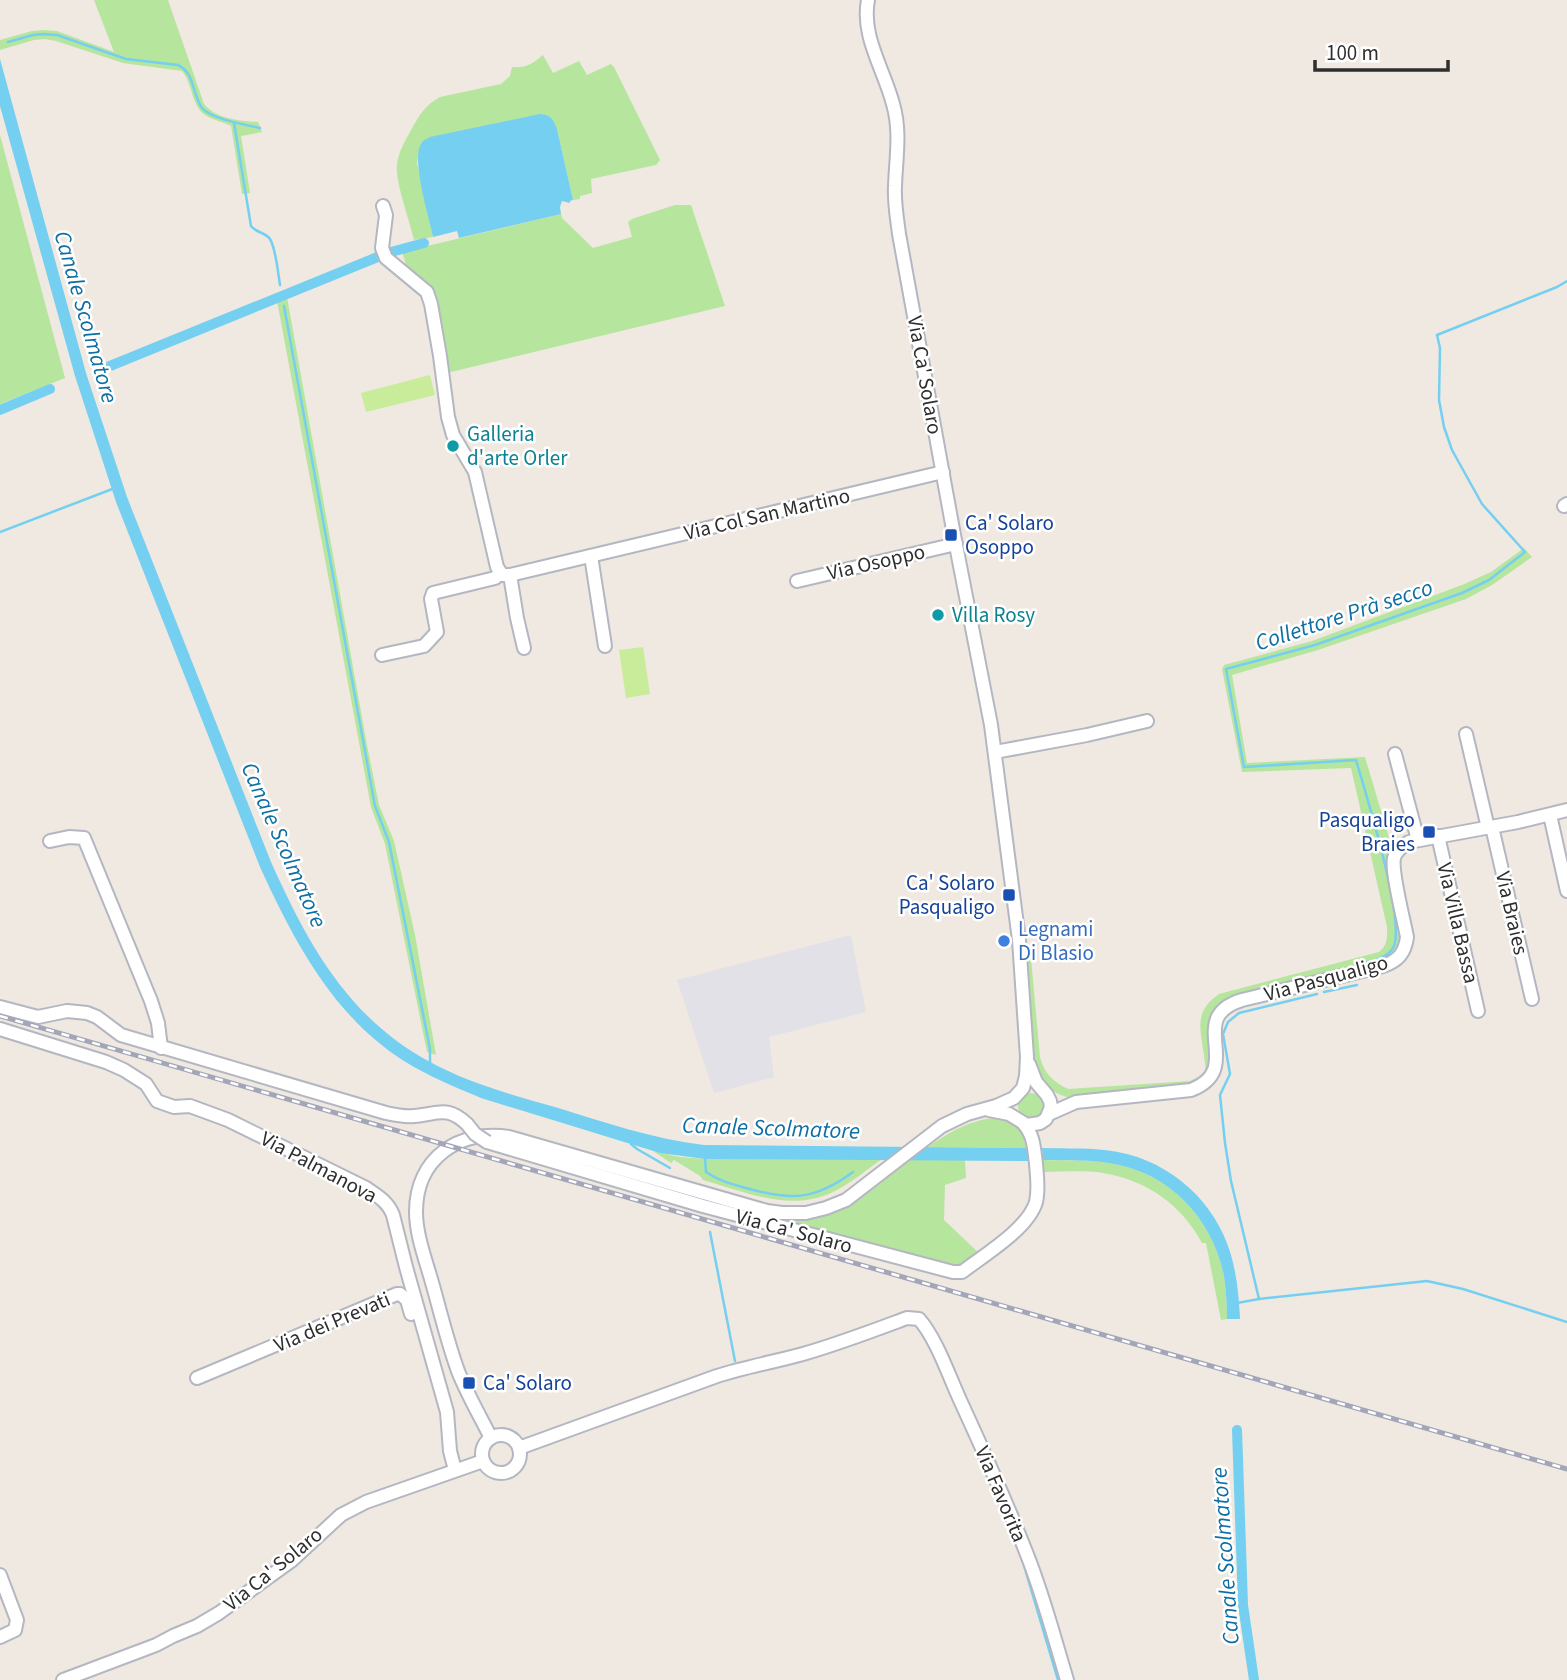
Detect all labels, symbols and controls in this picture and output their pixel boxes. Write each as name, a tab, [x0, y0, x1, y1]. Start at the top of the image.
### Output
scale bar	[1315, 28, 1448, 72]
text: 100 m	[1326, 38, 1379, 68]
water label: Canale Scolmatore	[46, 227, 126, 407]
street label: Via Ca' Solaro	[900, 313, 950, 437]
place label: Galleria d'arte Orler	[467, 419, 568, 473]
marker: Galleria d'arte Orler	[445, 438, 461, 454]
street label: Via Col San Martino	[681, 480, 853, 548]
place label: Ca' Solaro Osoppo	[965, 508, 1054, 562]
marker: Ca' Solaro Osoppo	[943, 527, 959, 543]
street label: Via Osoppo	[824, 536, 928, 588]
water label: Collettore Prà secco	[1251, 571, 1437, 659]
place label: Villa Rosy	[952, 600, 1035, 630]
marker: Villa Rosy	[930, 607, 946, 623]
water label: Canale Scolmatore	[233, 757, 335, 933]
place label: Pasqualigo Braies	[1319, 805, 1415, 859]
marker: Pasqualigo Braies	[1421, 824, 1437, 840]
street label: Via Villa Bassa	[1430, 860, 1486, 986]
place label: Ca' Solaro Pasqualigo	[899, 868, 995, 922]
street label: Via Braies	[1488, 868, 1536, 958]
marker: Ca' Solaro Pasqualigo	[1001, 887, 1017, 903]
place label: Legnami Di Blasio	[1018, 914, 1094, 968]
marker: Legnami Di Blasio	[996, 933, 1012, 949]
street label: Via Pasqualigo	[1261, 947, 1391, 1009]
water label: Canale Scolmatore	[681, 1108, 861, 1148]
street label: Via Palmanova	[255, 1124, 383, 1210]
street label: Via Ca' Solaro	[732, 1201, 856, 1261]
street label: Via dei Prevati	[269, 1284, 395, 1360]
place label: Ca' Solaro	[483, 1368, 572, 1398]
marker: Ca' Solaro	[461, 1375, 477, 1391]
street label: Via Favorita	[967, 1441, 1035, 1547]
water label: Canale Scolmatore	[1202, 1466, 1248, 1646]
street label: Via Ca' Solaro	[217, 1520, 329, 1618]

